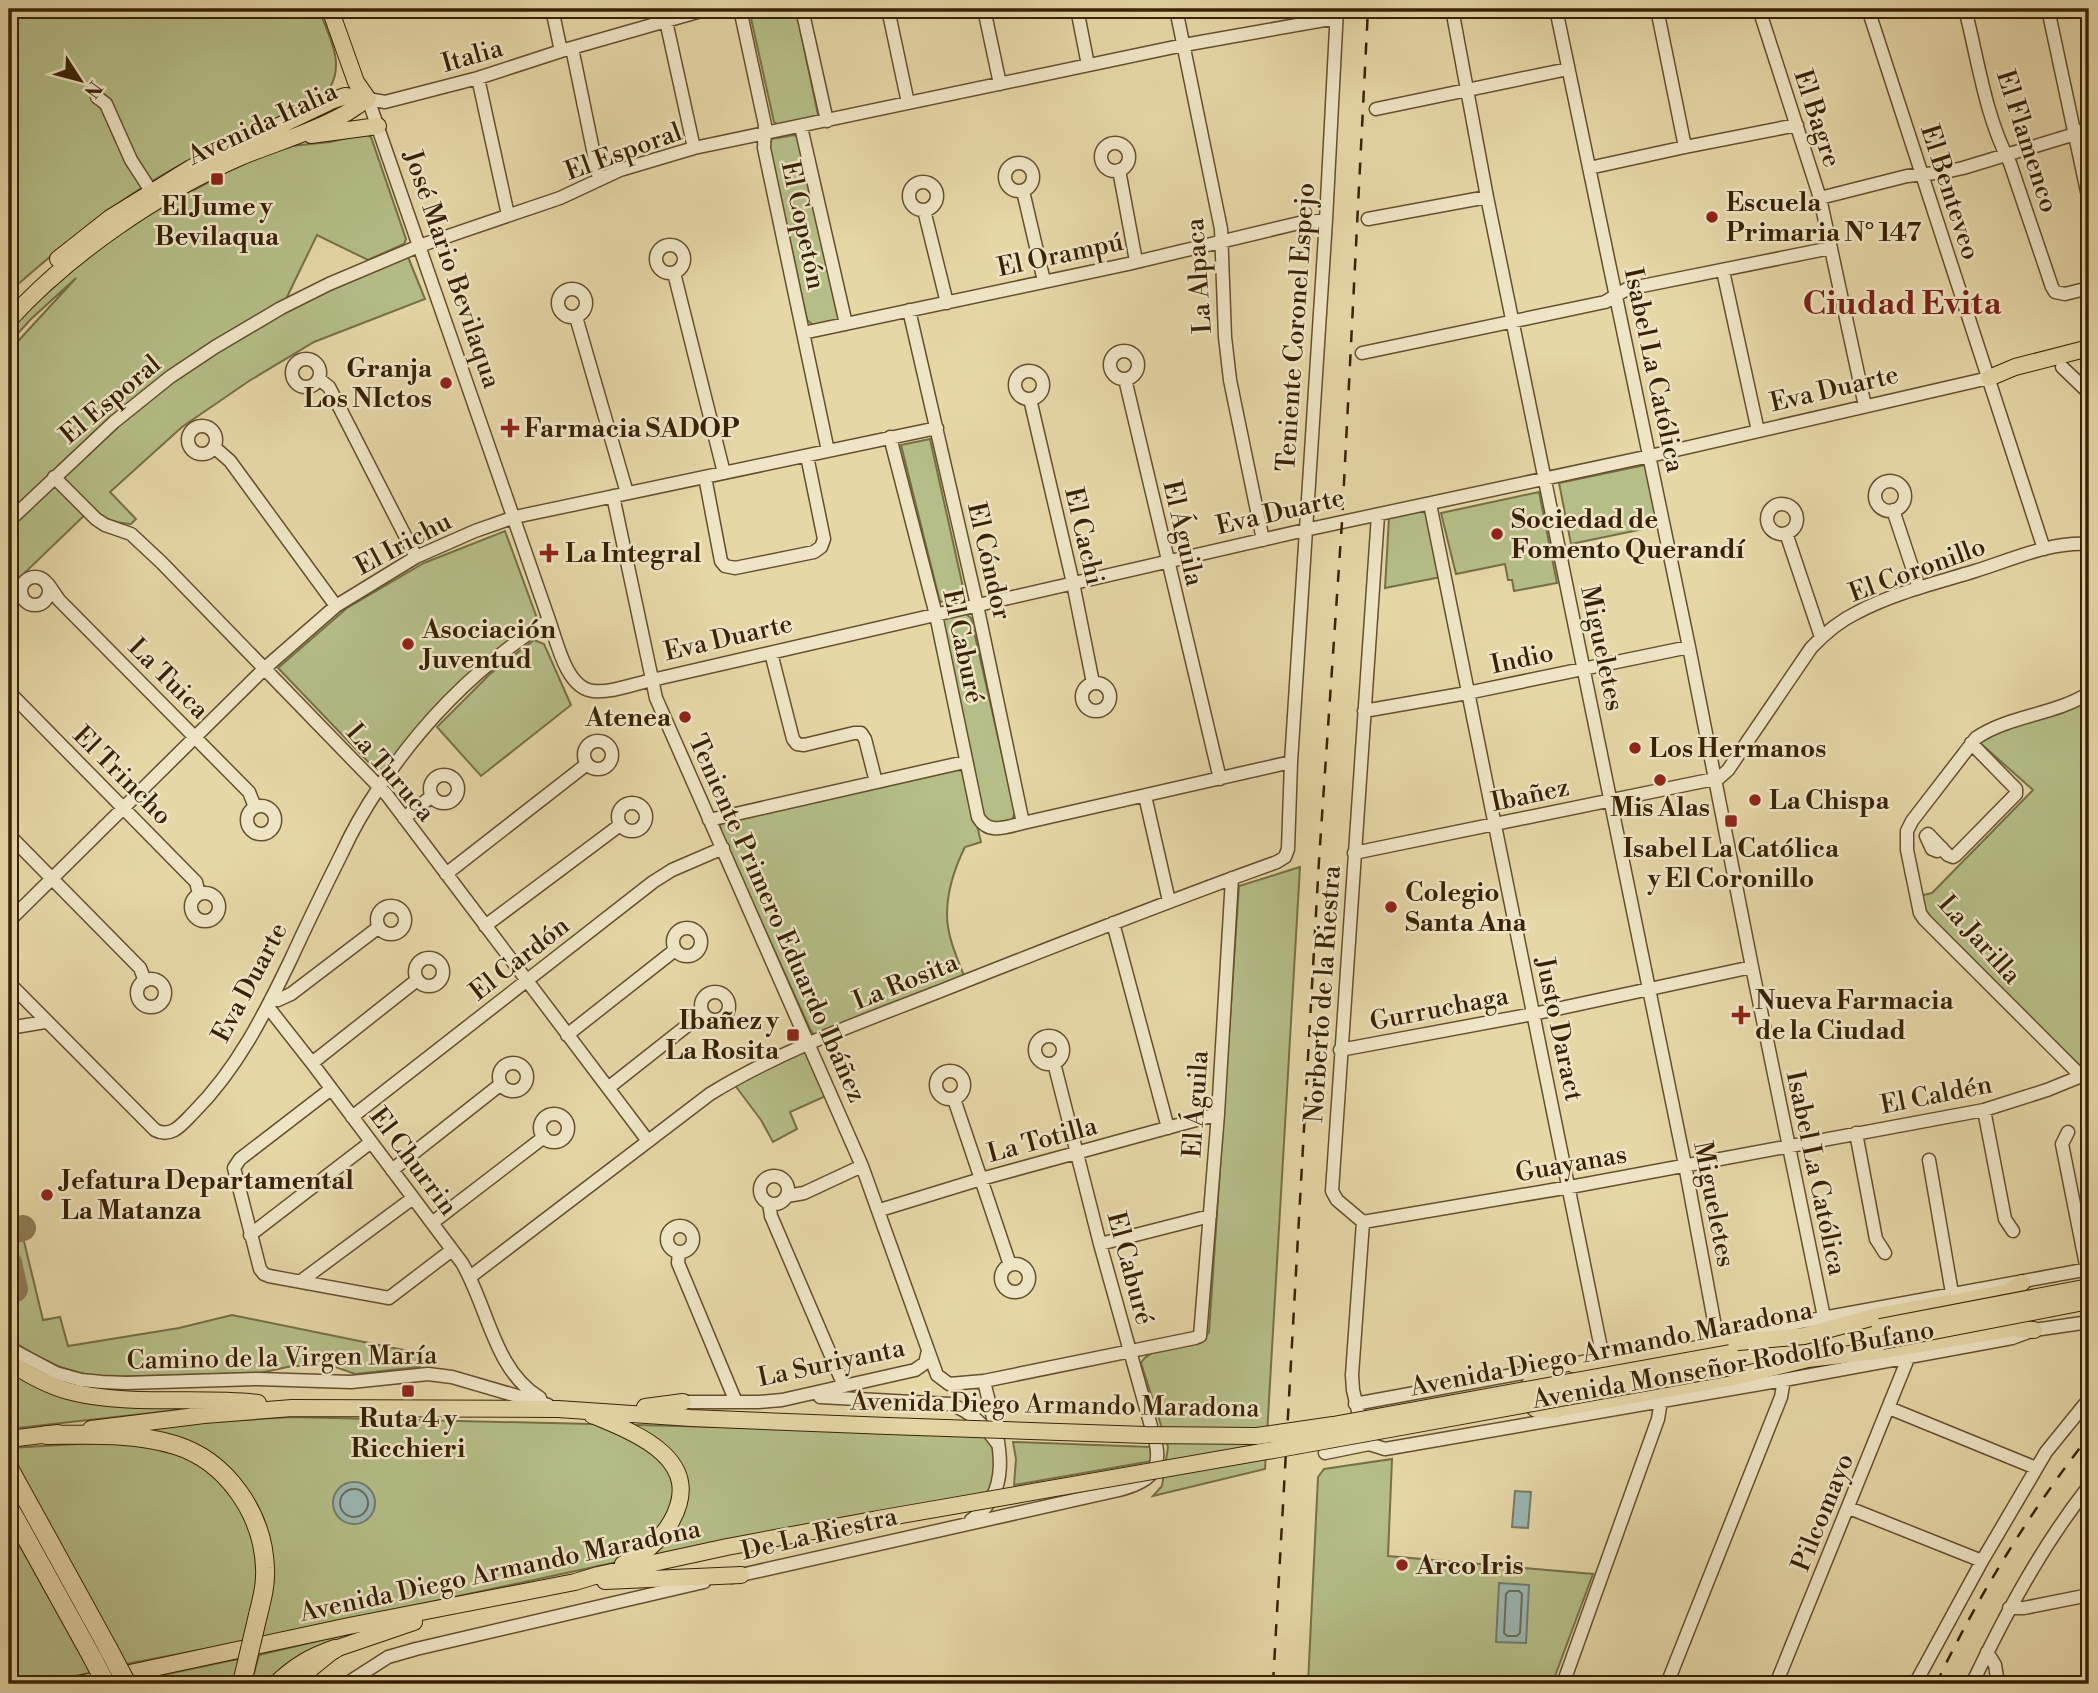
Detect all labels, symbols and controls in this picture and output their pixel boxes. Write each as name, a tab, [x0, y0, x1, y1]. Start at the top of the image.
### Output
street label: Italia	[438, 32, 507, 80]
north arrow	[46, 46, 116, 116]
street label: El Bagre	[1786, 65, 1848, 171]
street label: El Flamenco	[1989, 66, 2065, 217]
street label: Avenida Italia	[181, 75, 343, 173]
text: N	[79, 76, 107, 103]
street label: El Esporal	[561, 116, 686, 188]
street label: El Benteveo	[1913, 121, 1987, 264]
street label: José Mario Bevilaqua	[396, 145, 508, 393]
street label: El Copetón	[774, 158, 832, 292]
marker: El Jume y Bevilaqua	[209, 171, 225, 187]
street label: Teniente Coronel Espejo	[1270, 181, 1322, 473]
place label: Escuela Primaria N° 147	[1726, 187, 1921, 249]
place label: El Jume y Bevilaqua	[155, 191, 280, 253]
marker: Escuela Primaria N° 147	[1704, 209, 1720, 225]
street label: La Alpaca	[1179, 216, 1219, 335]
street label: El Orampú	[994, 226, 1126, 284]
street label: Isabel La Católica	[1617, 265, 1691, 476]
district label: Ciudad Evita	[1802, 284, 2003, 325]
street label: El Esporal	[54, 348, 168, 451]
place label: Granja Los NIctos	[304, 353, 433, 415]
street label: Eva Duarte	[1767, 359, 1902, 419]
marker: Granja Los NIctos	[438, 375, 454, 391]
place label: Farmacia SADOP	[524, 413, 740, 445]
marker: Farmacia SADOP	[502, 420, 518, 436]
street label: El Águila	[1155, 477, 1213, 590]
street label: Eva Duarte	[1213, 482, 1348, 542]
street label: El Cachi	[1057, 484, 1111, 588]
street label: El Cóndor	[960, 499, 1018, 623]
place label: Sociedad de Fomento Querandí	[1511, 504, 1746, 566]
street label: El Irichu	[350, 505, 457, 583]
marker: Sociedad de Fomento Querandí	[1489, 526, 1505, 542]
street label: El Coronillo	[1845, 530, 1990, 609]
place label: La Integral	[565, 538, 702, 570]
marker: La Integral	[539, 543, 559, 563]
street label: Migueletes	[1573, 583, 1631, 714]
street label: El Caburé	[935, 586, 991, 706]
street label: Eva Duarte	[661, 608, 796, 668]
place label: Asociación Juventud	[419, 614, 556, 676]
street label: La Tuica	[121, 631, 216, 727]
marker: Asociación Juventud	[400, 636, 416, 652]
street label: Indio	[1488, 637, 1556, 681]
place label: Atenea	[584, 702, 672, 734]
marker: Atenea	[677, 709, 693, 725]
street label: La Turuca	[339, 717, 442, 829]
street label: El Trincho	[66, 719, 179, 832]
street label: Teniente Primero Eduardo Ibáñez	[681, 729, 873, 1107]
place label: Los Hermanos	[1649, 733, 1827, 765]
marker: Los Hermanos	[1627, 740, 1643, 756]
street label: Ibañez	[1488, 771, 1572, 819]
marker: Mis Alas	[1652, 772, 1668, 788]
place label: La Chispa	[1769, 785, 1890, 817]
place label: Mis Alas	[1610, 792, 1710, 824]
marker: La Chispa	[1747, 792, 1763, 808]
marker: Isabel La Católica y El Coronillo	[1723, 813, 1739, 829]
place label: Isabel La Católica y El Coronillo	[1623, 833, 1840, 895]
street label: Norberto de la Riestra	[1298, 864, 1348, 1124]
place label: Colegio Santa Ana	[1405, 877, 1528, 939]
street label: La Jarilla	[1931, 889, 2028, 991]
marker: Colegio Santa Ana	[1383, 899, 1399, 915]
street label: El Cardón	[463, 910, 576, 1008]
street label: Eva Duarte	[205, 917, 295, 1048]
street label: La Rosita	[848, 946, 963, 1017]
street label: Justo Daract	[1528, 953, 1590, 1104]
street label: Gurruchaga	[1367, 980, 1512, 1038]
place label: Nueva Farmacia de la Ciudad	[1755, 985, 1954, 1047]
place label: Ibañez y La Rosita	[665, 1005, 780, 1067]
marker: Nueva Farmacia de la Ciudad	[1733, 1007, 1749, 1023]
marker: Ibañez y La Rosita	[785, 1027, 801, 1043]
street label: El Águila	[1174, 1048, 1216, 1159]
street label: Isabel La Católica	[1779, 1068, 1853, 1279]
street label: El Caldén	[1878, 1068, 1995, 1121]
street label: El Churrin	[362, 1101, 464, 1222]
street label: La Totilla	[984, 1110, 1101, 1170]
street label: Guayanas	[1513, 1138, 1629, 1190]
street label: Migueletes	[1686, 1139, 1742, 1270]
place label: Jefatura Departamental La Matanza	[58, 1165, 354, 1227]
marker: Jefatura Departamental La Matanza	[39, 1187, 55, 1203]
street label: El Caburé	[1100, 1208, 1160, 1328]
street label: Avenida Diego Armando Maradona	[1406, 1294, 1816, 1404]
street label: Avenida Monseñor Rodolfo Bufano	[1529, 1314, 1937, 1416]
street label: La Suriyanta	[755, 1332, 909, 1394]
street label: Camino de la Virgen María	[126, 1339, 439, 1377]
marker: Ruta 4 y Ricchieri	[400, 1383, 416, 1399]
street label: Avenida Diego Armando Maradona	[849, 1385, 1261, 1425]
place label: Ruta 4 y Ricchieri	[351, 1403, 465, 1465]
street label: Pilcomayo	[1785, 1449, 1861, 1576]
street label: De La Riestra	[738, 1500, 901, 1567]
street label: Avenida Diego Armando Maradona	[296, 1513, 704, 1629]
place label: Arco Iris	[1415, 1550, 1524, 1582]
marker: Arco Iris	[1394, 1557, 1410, 1573]

